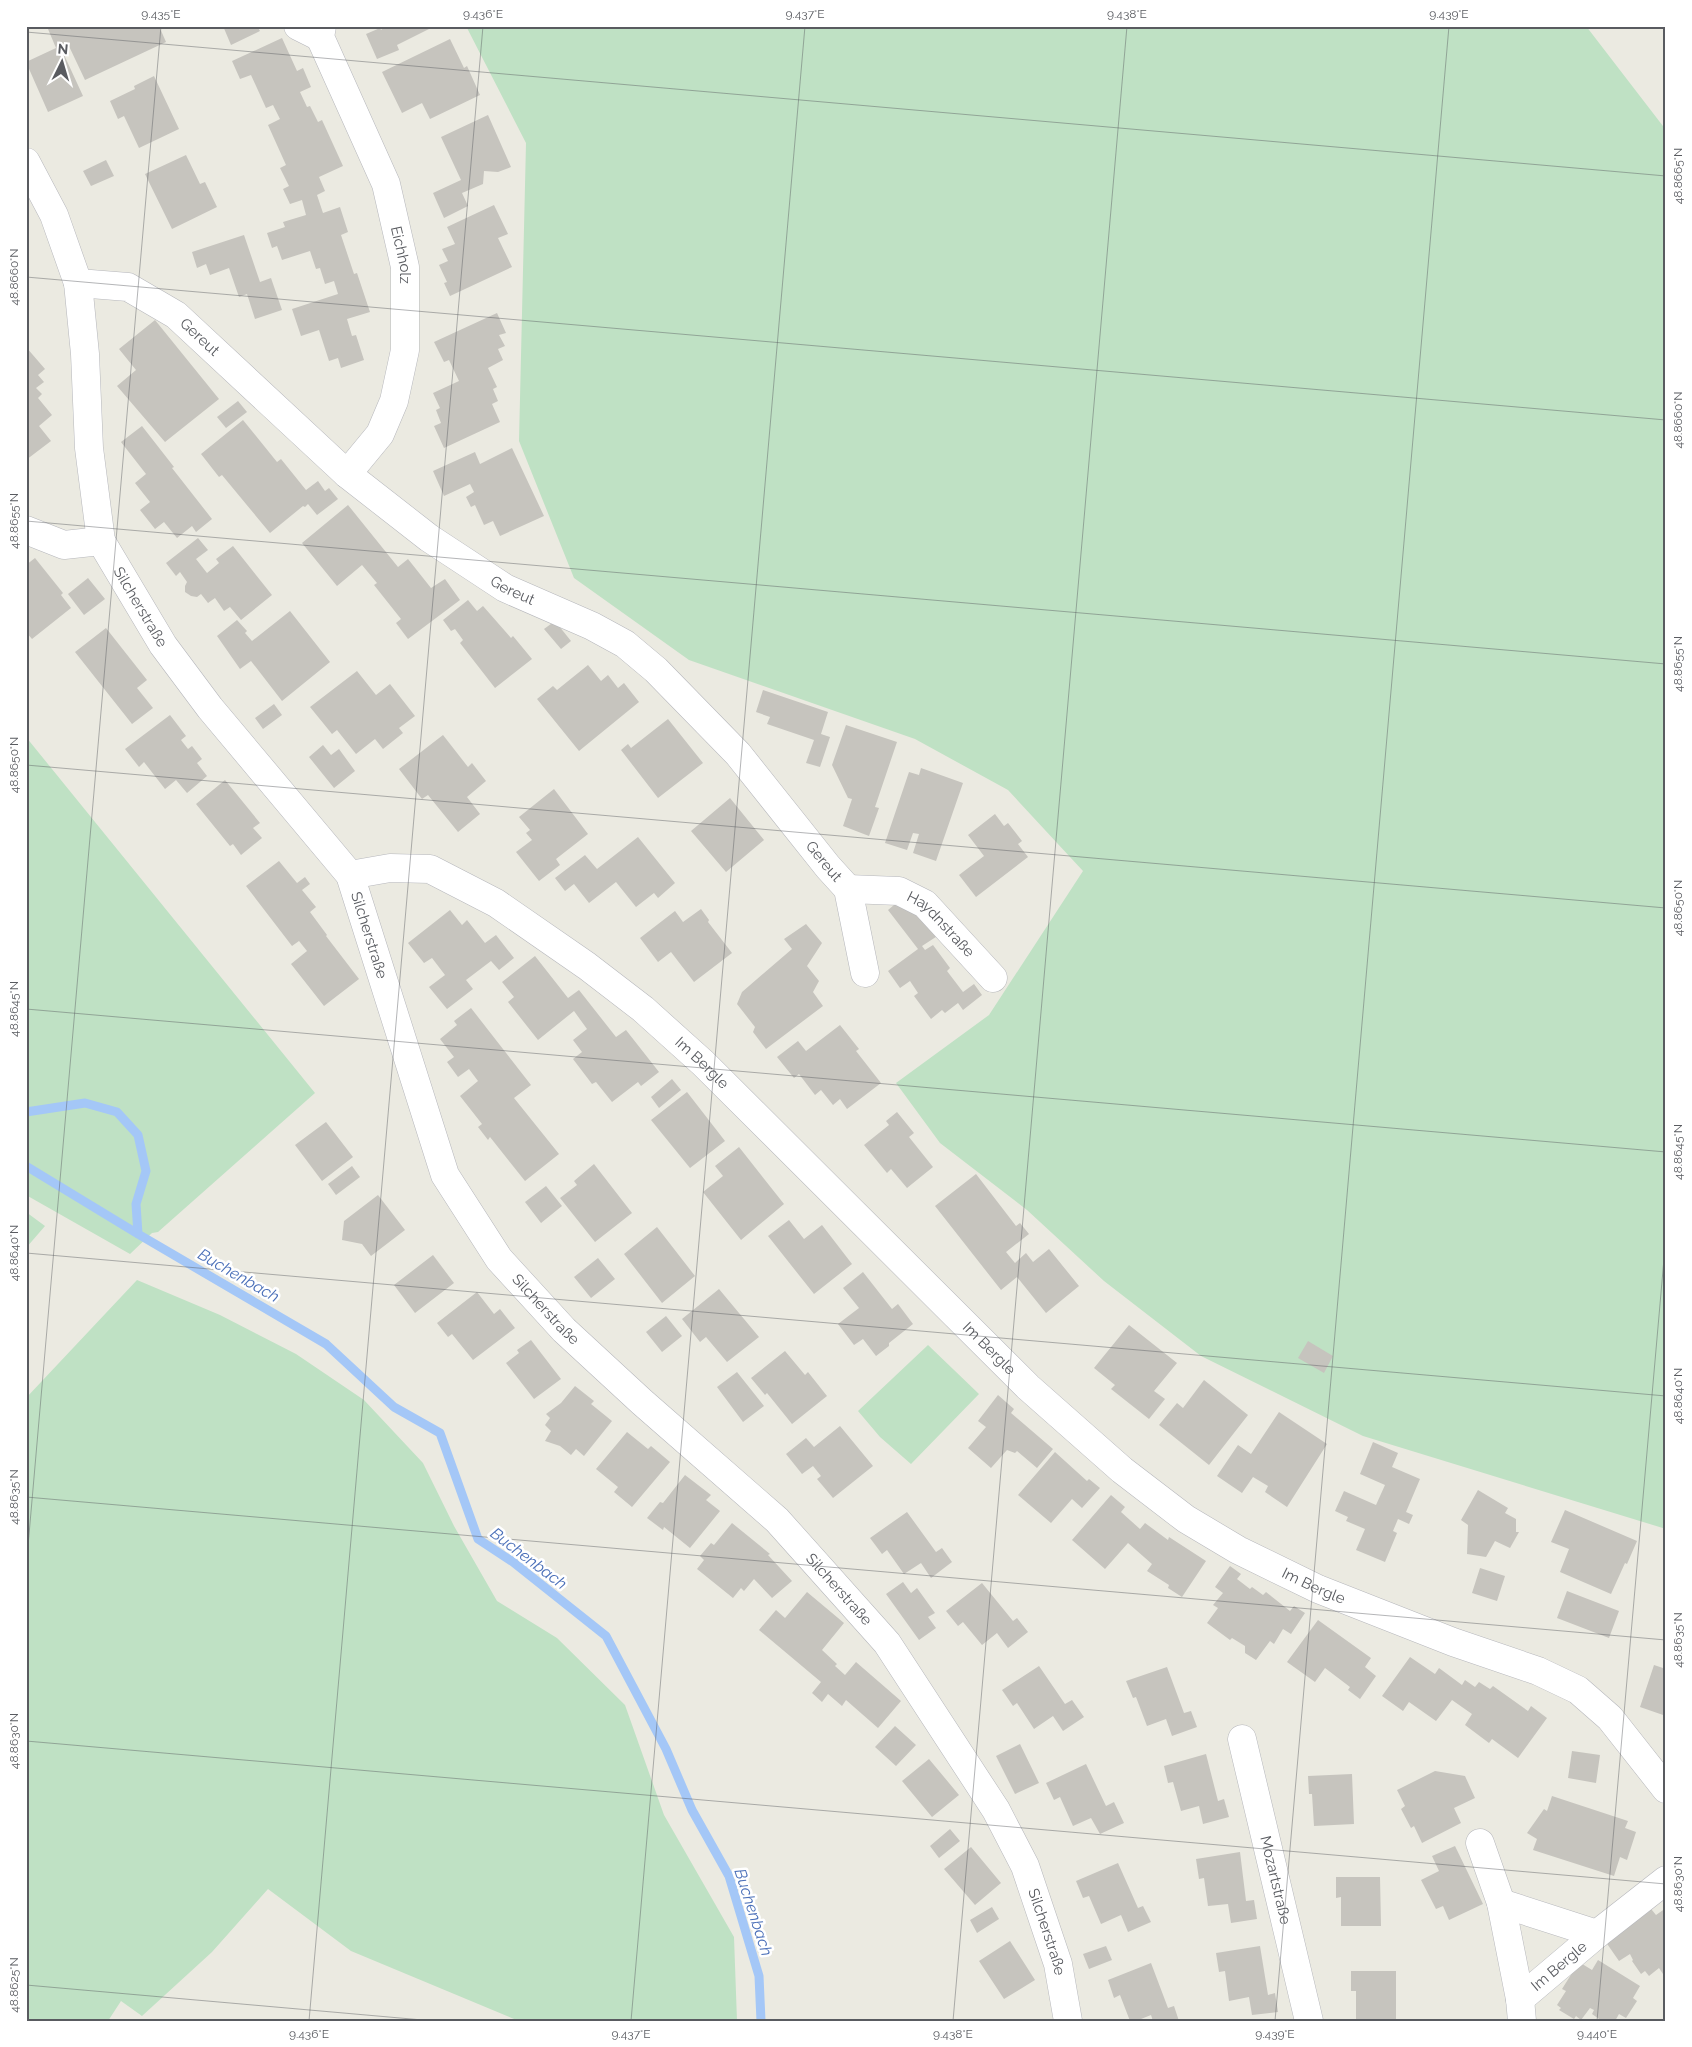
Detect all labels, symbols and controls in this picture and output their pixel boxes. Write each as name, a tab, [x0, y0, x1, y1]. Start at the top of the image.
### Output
text: 9.435°E	[141, 7, 181, 21]
text: 9.436°E	[463, 7, 503, 21]
text: 9.437°E	[785, 7, 825, 21]
text: 9.438°E	[1107, 7, 1147, 21]
text: 9.439°E	[1429, 7, 1469, 21]
north arrow	[38, 38, 88, 88]
text: N	[57, 41, 69, 57]
text: 48.8665°N	[1671, 148, 1685, 204]
street label: Eichholz	[387, 224, 414, 284]
text: 48.8660°N	[7, 248, 21, 306]
street label: Gereut	[176, 314, 223, 360]
text: 48.8660°N	[1671, 391, 1685, 449]
text: 48.8655°N	[7, 493, 21, 549]
street label: Silcherstraße	[109, 564, 171, 650]
street label: Gereut	[487, 572, 537, 609]
text: 48.8655°N	[1671, 636, 1685, 692]
text: 48.8650°N	[7, 737, 21, 793]
street label: Gereut	[802, 837, 846, 885]
text: 48.8650°N	[1671, 880, 1685, 936]
street label: Haydnstraße	[904, 887, 978, 961]
street label: Silcherstraße	[347, 889, 391, 981]
text: 48.8645°N	[7, 981, 21, 1037]
street label: Im Bergle	[671, 1033, 733, 1093]
text: 48.8645°N	[1671, 1124, 1685, 1180]
text: 48.8640°N	[7, 1225, 21, 1281]
water label: Buchenbach	[195, 1245, 283, 1306]
street label: Silcherstraße	[508, 1270, 583, 1349]
street label: Im Bergle	[959, 1318, 1020, 1379]
text: 48.8640°N	[1671, 1368, 1685, 1424]
text: 48.8635°N	[7, 1469, 21, 1525]
water label: Buchenbach	[487, 1524, 571, 1593]
street label: Silcherstraße	[802, 1550, 876, 1629]
street label: Im Bergle	[1279, 1564, 1348, 1608]
text: 48.8635°N	[1671, 1612, 1685, 1668]
text: 48.8630°N	[7, 1713, 21, 1769]
street label: Mozartstraße	[1256, 1834, 1295, 1926]
text: 48.8630°N	[1671, 1856, 1685, 1912]
water label: Buchenbach	[730, 1866, 777, 1958]
street label: Silcherstraße	[1024, 1886, 1069, 1977]
street label: Im Bergle	[1527, 1937, 1591, 1995]
text: 48.8625°N	[7, 1957, 21, 2013]
text: 9.436°E	[289, 2027, 329, 2041]
text: 9.437°E	[611, 2027, 651, 2041]
text: 9.438°E	[933, 2027, 973, 2041]
text: 9.439°E	[1255, 2027, 1295, 2041]
text: 9.440°E	[1577, 2027, 1617, 2041]

